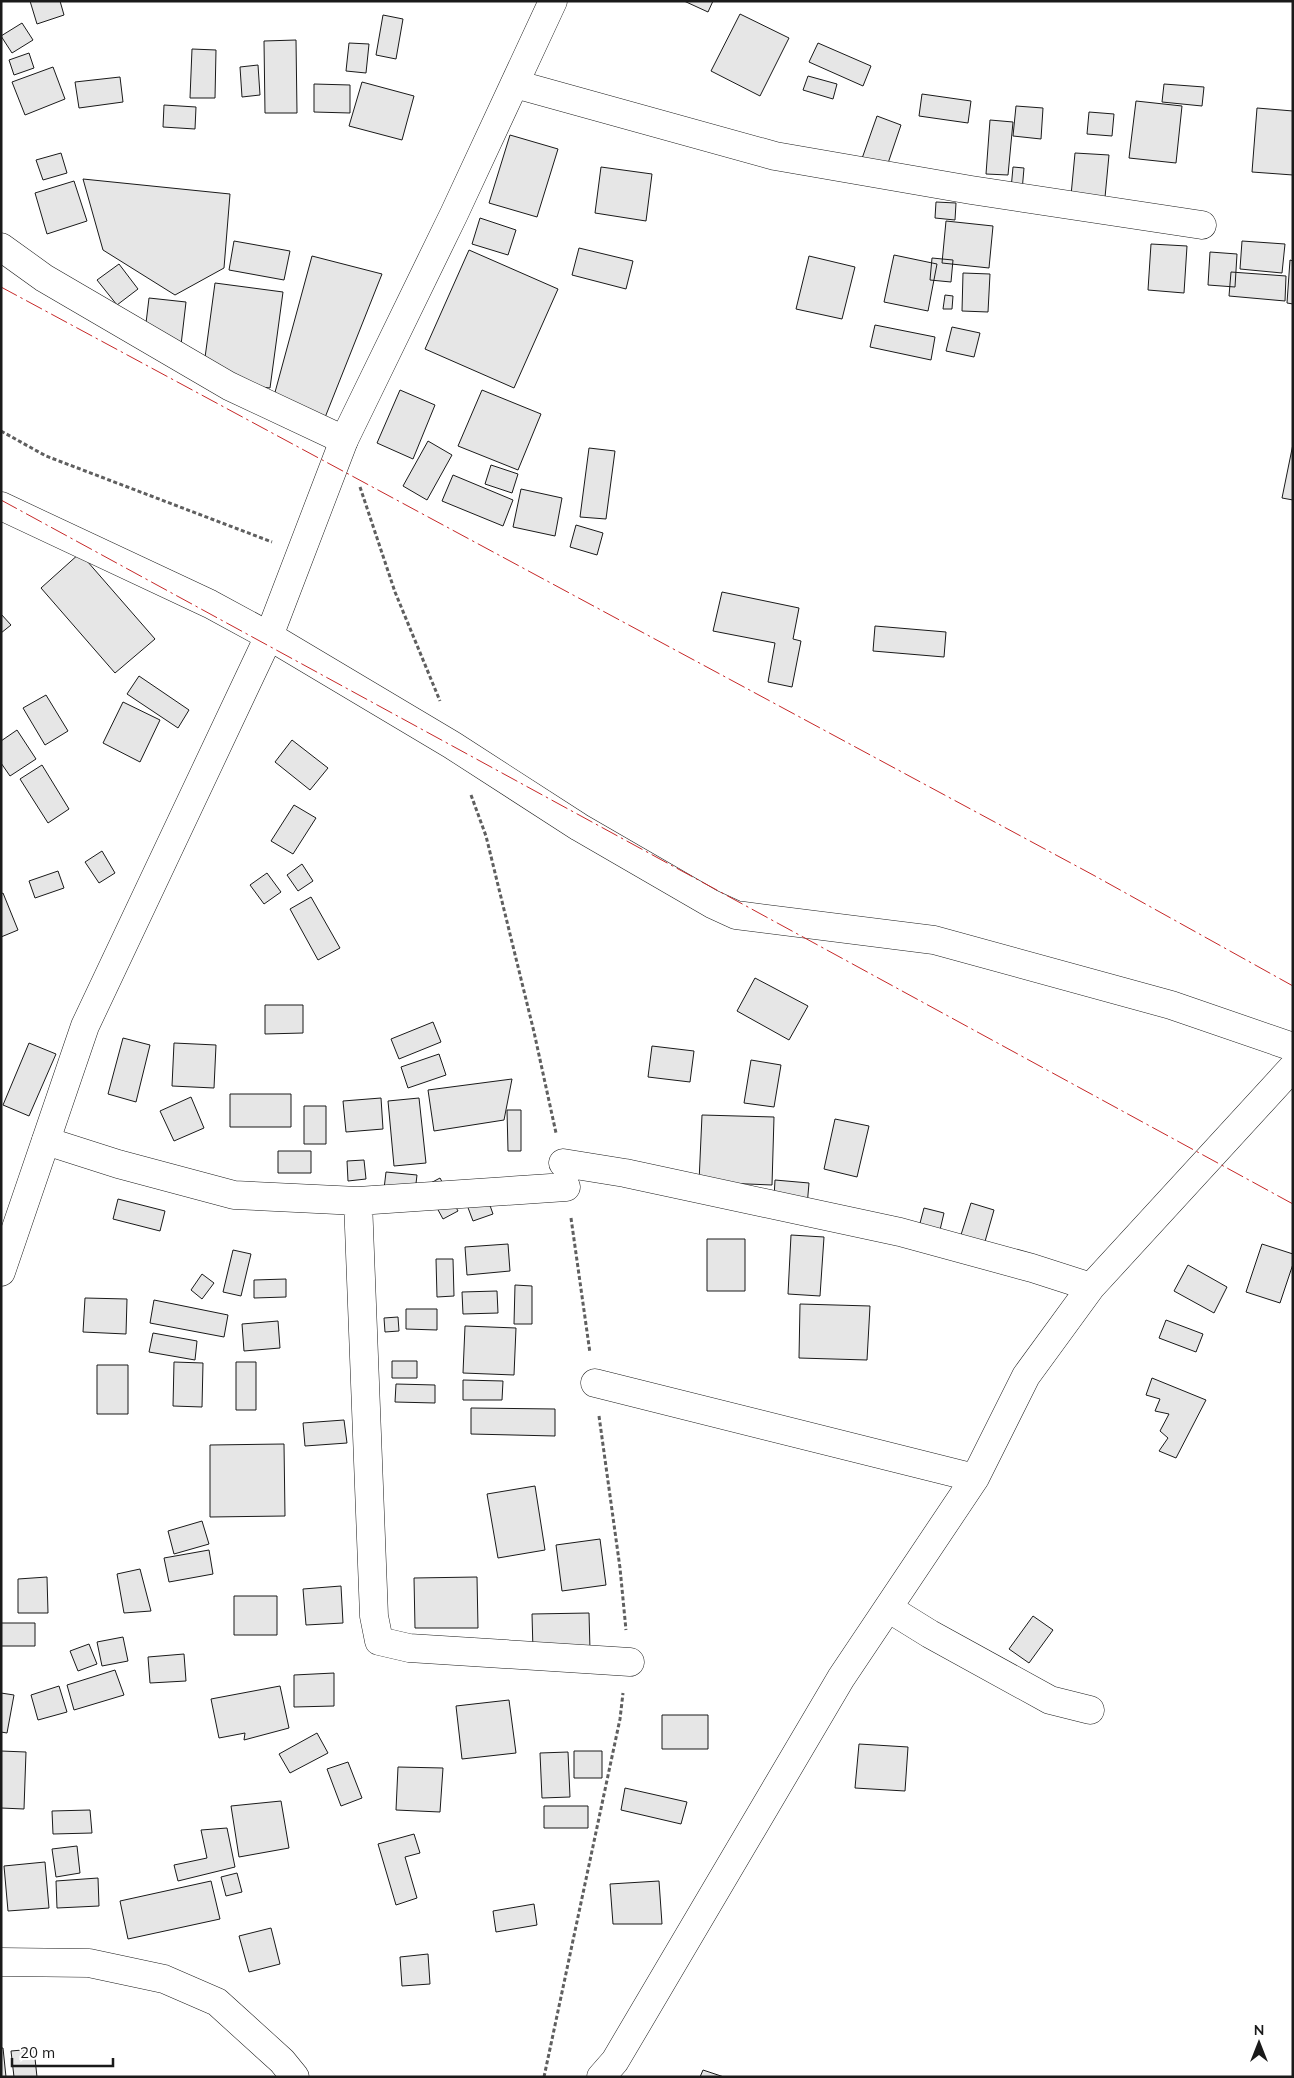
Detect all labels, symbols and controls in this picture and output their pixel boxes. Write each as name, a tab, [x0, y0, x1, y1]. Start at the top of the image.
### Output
north arrow	[1234, 2018, 1284, 2068]
text: N	[1254, 2021, 1264, 2039]
scale bar	[12, 2036, 114, 2068]
text: 20 m	[20, 2043, 55, 2062]

